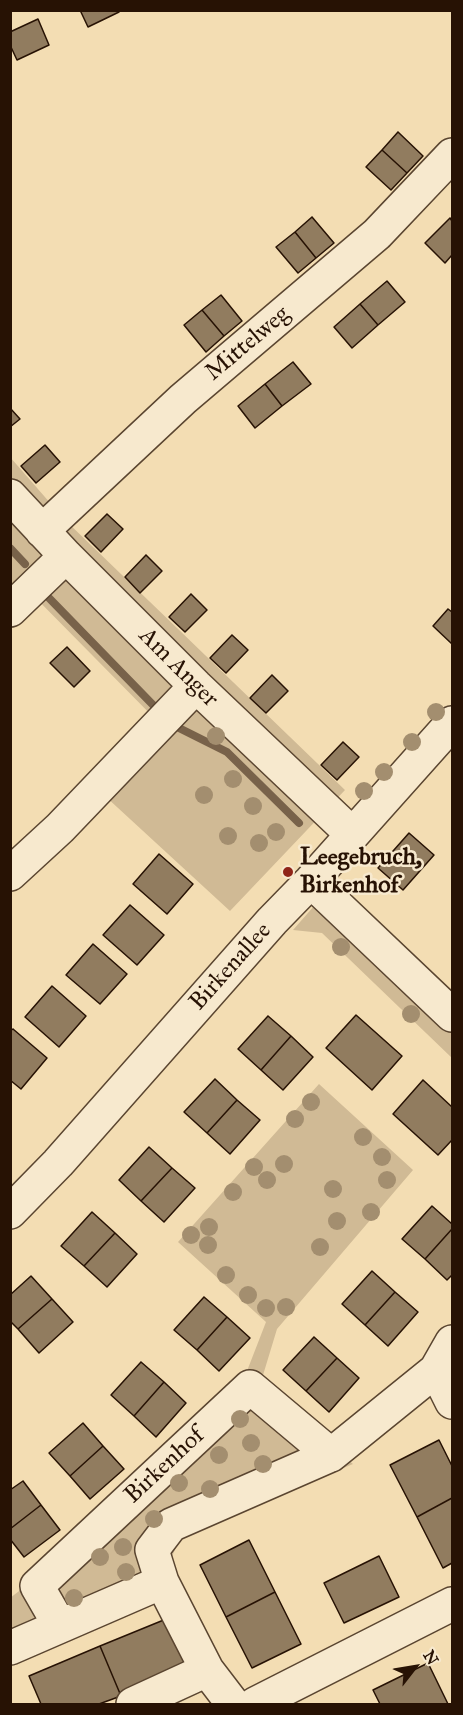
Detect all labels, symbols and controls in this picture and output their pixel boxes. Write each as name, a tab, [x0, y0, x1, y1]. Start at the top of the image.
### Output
street label: Mittelweg	[200, 300, 296, 388]
street label: Am Anger	[132, 622, 224, 714]
place label: Leegebruch, Birkenhof	[300, 844, 422, 900]
marker: Leegebruch, Birkenhof	[281, 865, 295, 879]
street label: Birkenallee	[184, 917, 278, 1017]
street label: Birkenhof	[119, 1422, 211, 1510]
north arrow	[385, 1637, 445, 1697]
text: N	[419, 1647, 442, 1668]

